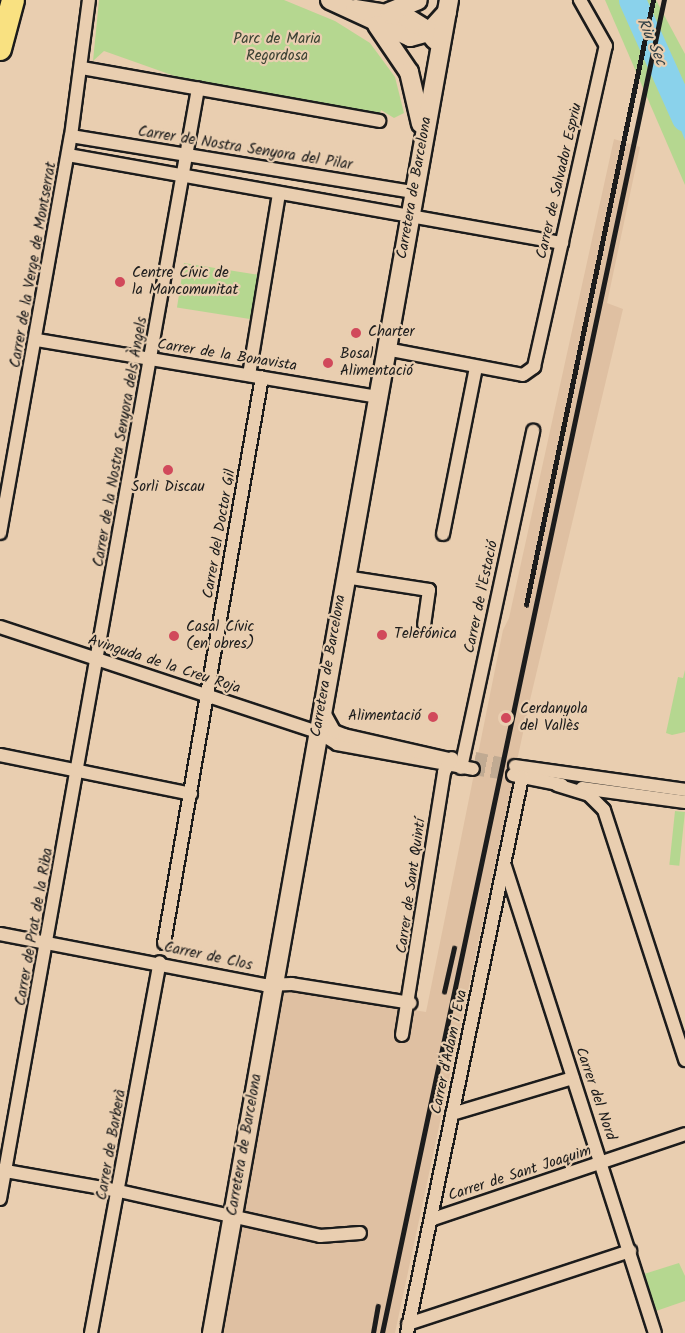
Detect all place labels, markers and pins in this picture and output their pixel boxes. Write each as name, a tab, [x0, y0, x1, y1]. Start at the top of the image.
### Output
place label: Centre Cívic de la Mancomunitat	[132, 264, 238, 299]
marker: Centre Cívic de la Mancomunitat	[113, 275, 127, 289]
place label: Charter	[368, 324, 415, 342]
marker: Charter	[349, 326, 363, 340]
place label: Bosal Alimentació	[340, 345, 413, 380]
marker: Bosal Alimentació	[321, 356, 335, 370]
marker: Sorli Discau	[161, 463, 175, 477]
place label: Sorli Discau	[131, 479, 205, 497]
place label: Casal Cívic (en obres)	[186, 618, 254, 653]
place label: Telefónica	[394, 626, 457, 644]
marker: Telefónica	[375, 628, 389, 642]
marker: Casal Cívic (en obres)	[167, 629, 181, 643]
place label: Cerdanyola del Vallès	[520, 700, 588, 735]
place label: Alimentació	[348, 708, 421, 726]
marker: Cerdanyola del Vallès	[497, 709, 515, 727]
marker: Alimentació	[426, 710, 440, 724]

